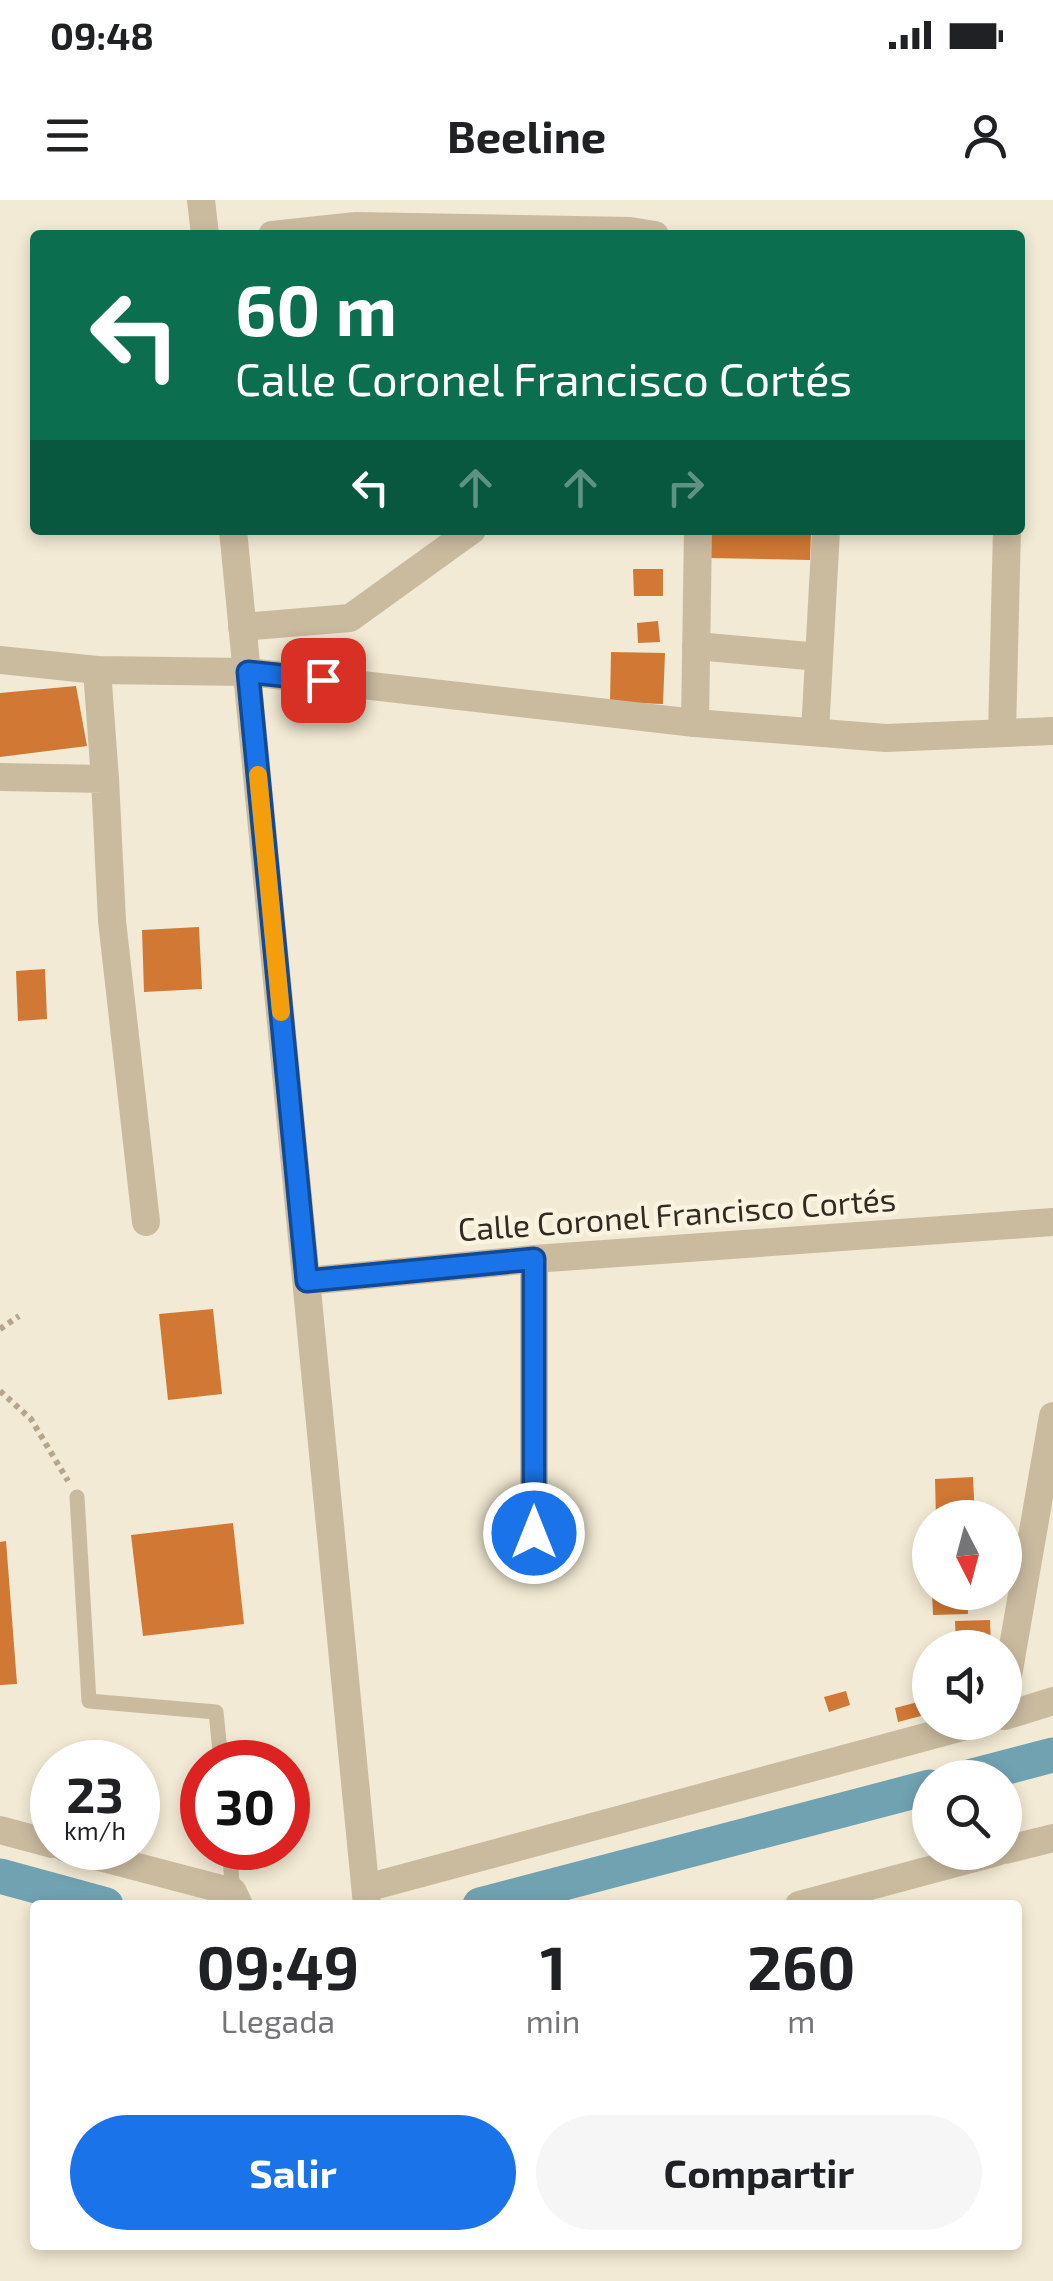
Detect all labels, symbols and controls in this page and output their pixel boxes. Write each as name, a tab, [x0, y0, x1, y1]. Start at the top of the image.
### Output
text: 09:48	[50, 12, 154, 58]
icon: menu	[40, 108, 95, 163]
text: Beeline	[447, 108, 606, 162]
icon: person	[958, 108, 1013, 163]
text: 60 m	[235, 266, 397, 350]
icon: left	[70, 270, 200, 400]
text: Calle Coronel Francisco Cortés	[235, 351, 852, 405]
icon: left	[343, 460, 398, 515]
icon: ahead	[448, 460, 503, 515]
icon: ahead	[553, 460, 608, 515]
icon: right	[658, 460, 713, 515]
pin	[281, 638, 366, 723]
icon: arrive	[296, 653, 351, 708]
street label: Calle Coronel Francisco Cortés	[457, 1179, 897, 1247]
position arrow	[482, 1481, 586, 1585]
north arrow	[912, 1500, 1022, 1610]
map controls	[912, 1500, 1022, 1870]
button: sound	[912, 1630, 1022, 1740]
speed limit sign: 30	[180, 1740, 310, 1870]
button: search	[912, 1760, 1022, 1870]
text: 23	[66, 1763, 124, 1823]
text: km/h	[64, 1815, 126, 1845]
text: 09:49	[197, 1930, 359, 2002]
text: 1	[540, 1930, 566, 2002]
text: 260	[747, 1930, 855, 2002]
text: Llegada	[221, 2001, 335, 2039]
text: min	[526, 2001, 580, 2039]
text: m	[787, 2001, 815, 2039]
button: Salir	[70, 2115, 516, 2230]
button: Compartir	[536, 2115, 982, 2230]

